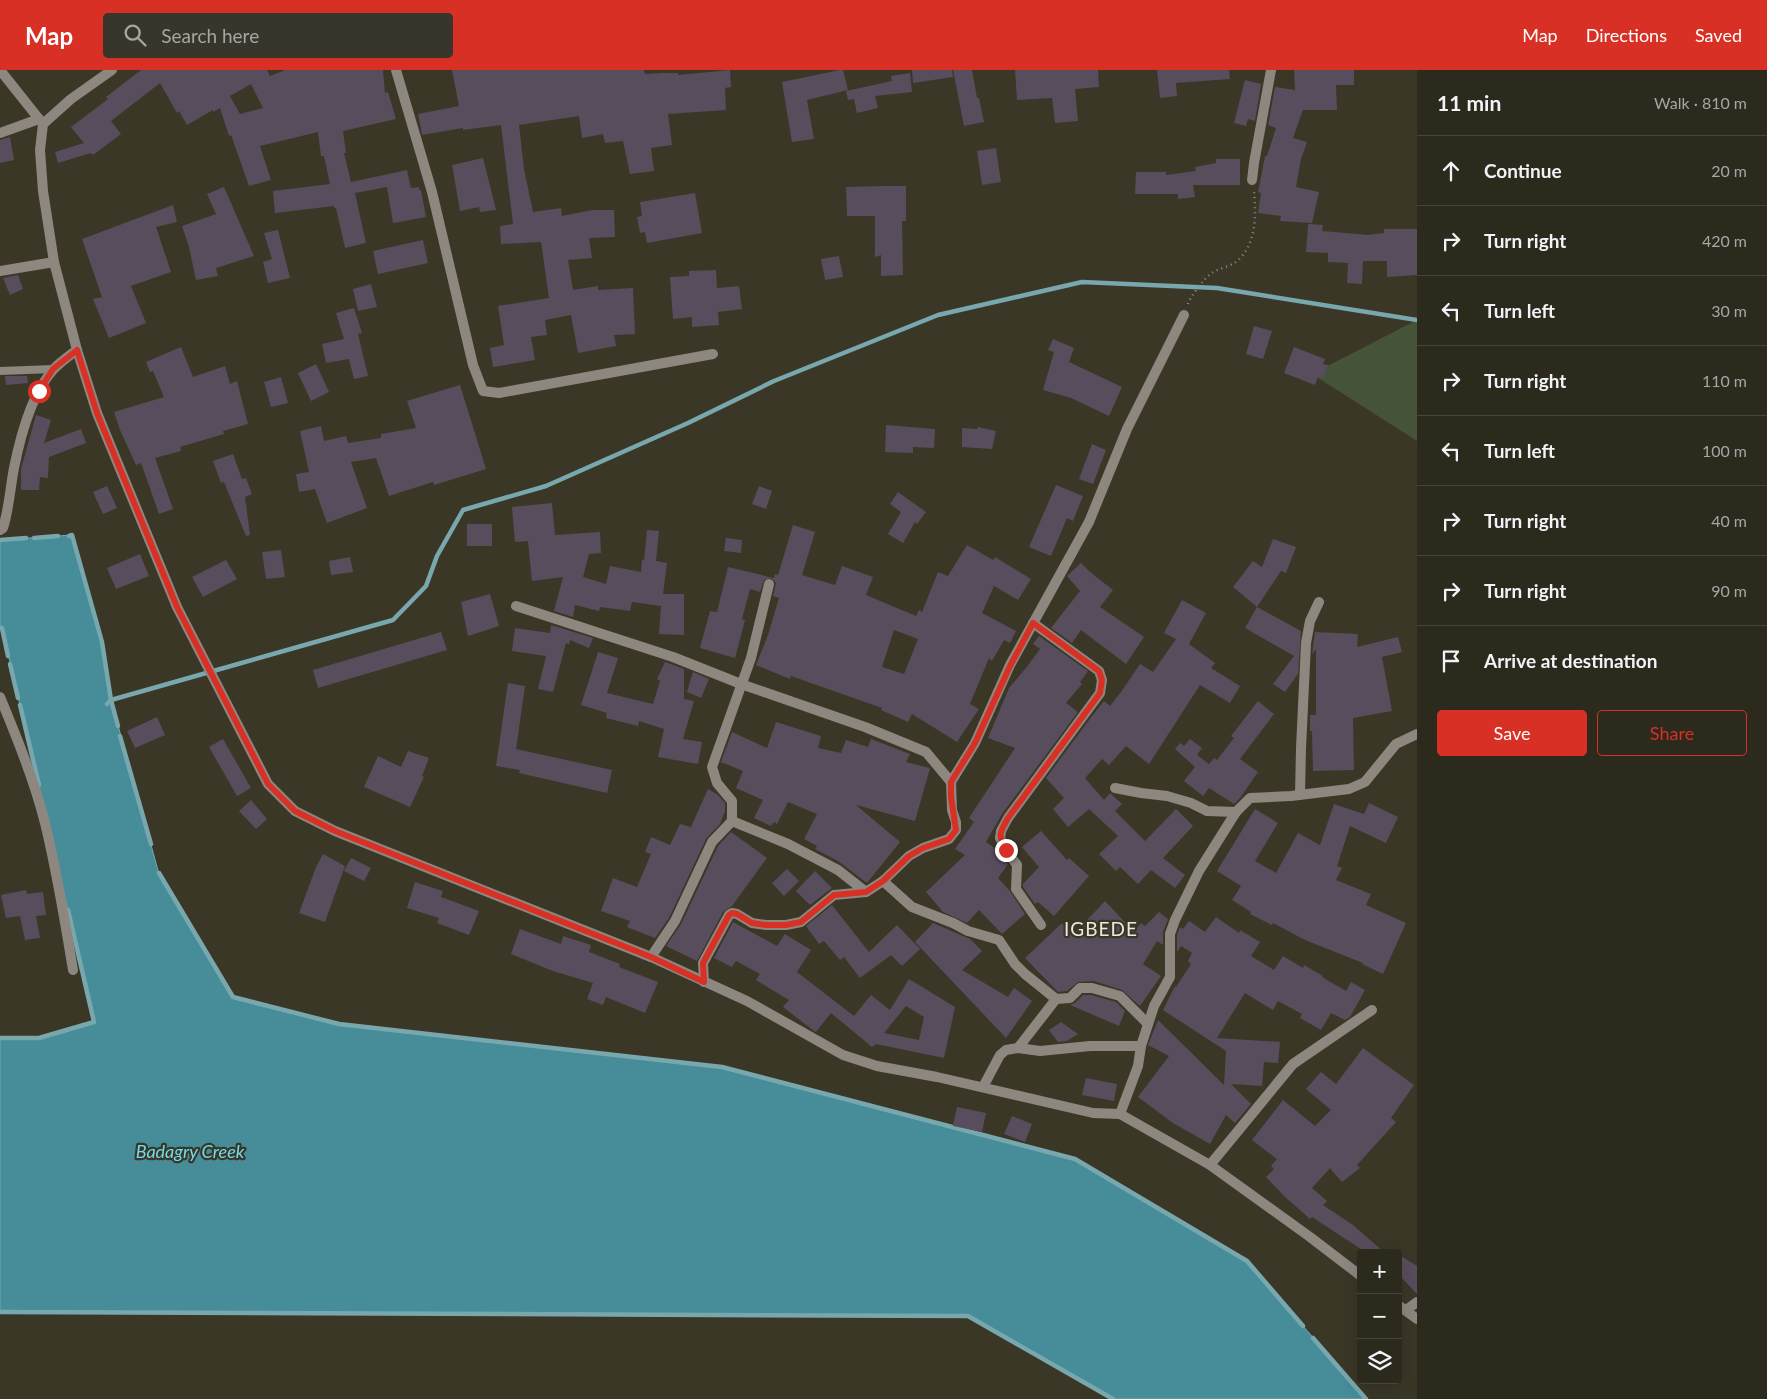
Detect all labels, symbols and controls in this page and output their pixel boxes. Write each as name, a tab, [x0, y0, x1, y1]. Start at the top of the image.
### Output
search box	[103, 13, 453, 58]
text: Map	[25, 21, 73, 50]
icon: search	[121, 21, 149, 49]
text: Search here	[161, 24, 259, 47]
text: Map	[1522, 24, 1558, 46]
text: Directions	[1586, 24, 1667, 46]
text: Saved	[1695, 24, 1742, 46]
text: 11 min	[1437, 90, 1501, 115]
text: Walk · 810 m	[1654, 93, 1747, 112]
icon: ahead	[1437, 157, 1465, 185]
text: Continue	[1484, 159, 1562, 182]
text: 20 m	[1711, 161, 1747, 180]
icon: right	[1437, 227, 1465, 255]
text: Turn right	[1484, 229, 1566, 252]
text: 420 m	[1702, 231, 1747, 250]
icon: left	[1437, 297, 1465, 325]
text: Turn left	[1484, 299, 1555, 322]
text: 30 m	[1711, 301, 1747, 320]
icon: right	[1437, 367, 1465, 395]
text: Turn right	[1484, 369, 1566, 392]
text: 110 m	[1702, 371, 1747, 390]
route start	[28, 380, 51, 403]
icon: left	[1437, 437, 1465, 465]
text: Turn left	[1484, 439, 1555, 462]
text: 100 m	[1702, 441, 1747, 460]
icon: right	[1437, 507, 1465, 535]
text: Turn right	[1484, 509, 1566, 532]
text: 40 m	[1711, 511, 1747, 530]
icon: right	[1437, 577, 1465, 605]
text: Turn right	[1484, 579, 1566, 602]
text: 90 m	[1711, 581, 1747, 600]
icon: arrive	[1437, 647, 1465, 675]
text: Arrive at destination	[1484, 649, 1657, 672]
button: Save	[1437, 710, 1587, 756]
button: Share	[1597, 710, 1747, 756]
route end	[995, 839, 1018, 862]
district label: IGBEDE	[1064, 917, 1138, 940]
water label: Badagry Creek	[136, 1140, 245, 1162]
map controls	[1357, 1249, 1402, 1384]
button: +	[1357, 1249, 1402, 1294]
button: −	[1357, 1294, 1402, 1339]
button: layers	[1357, 1339, 1402, 1384]

